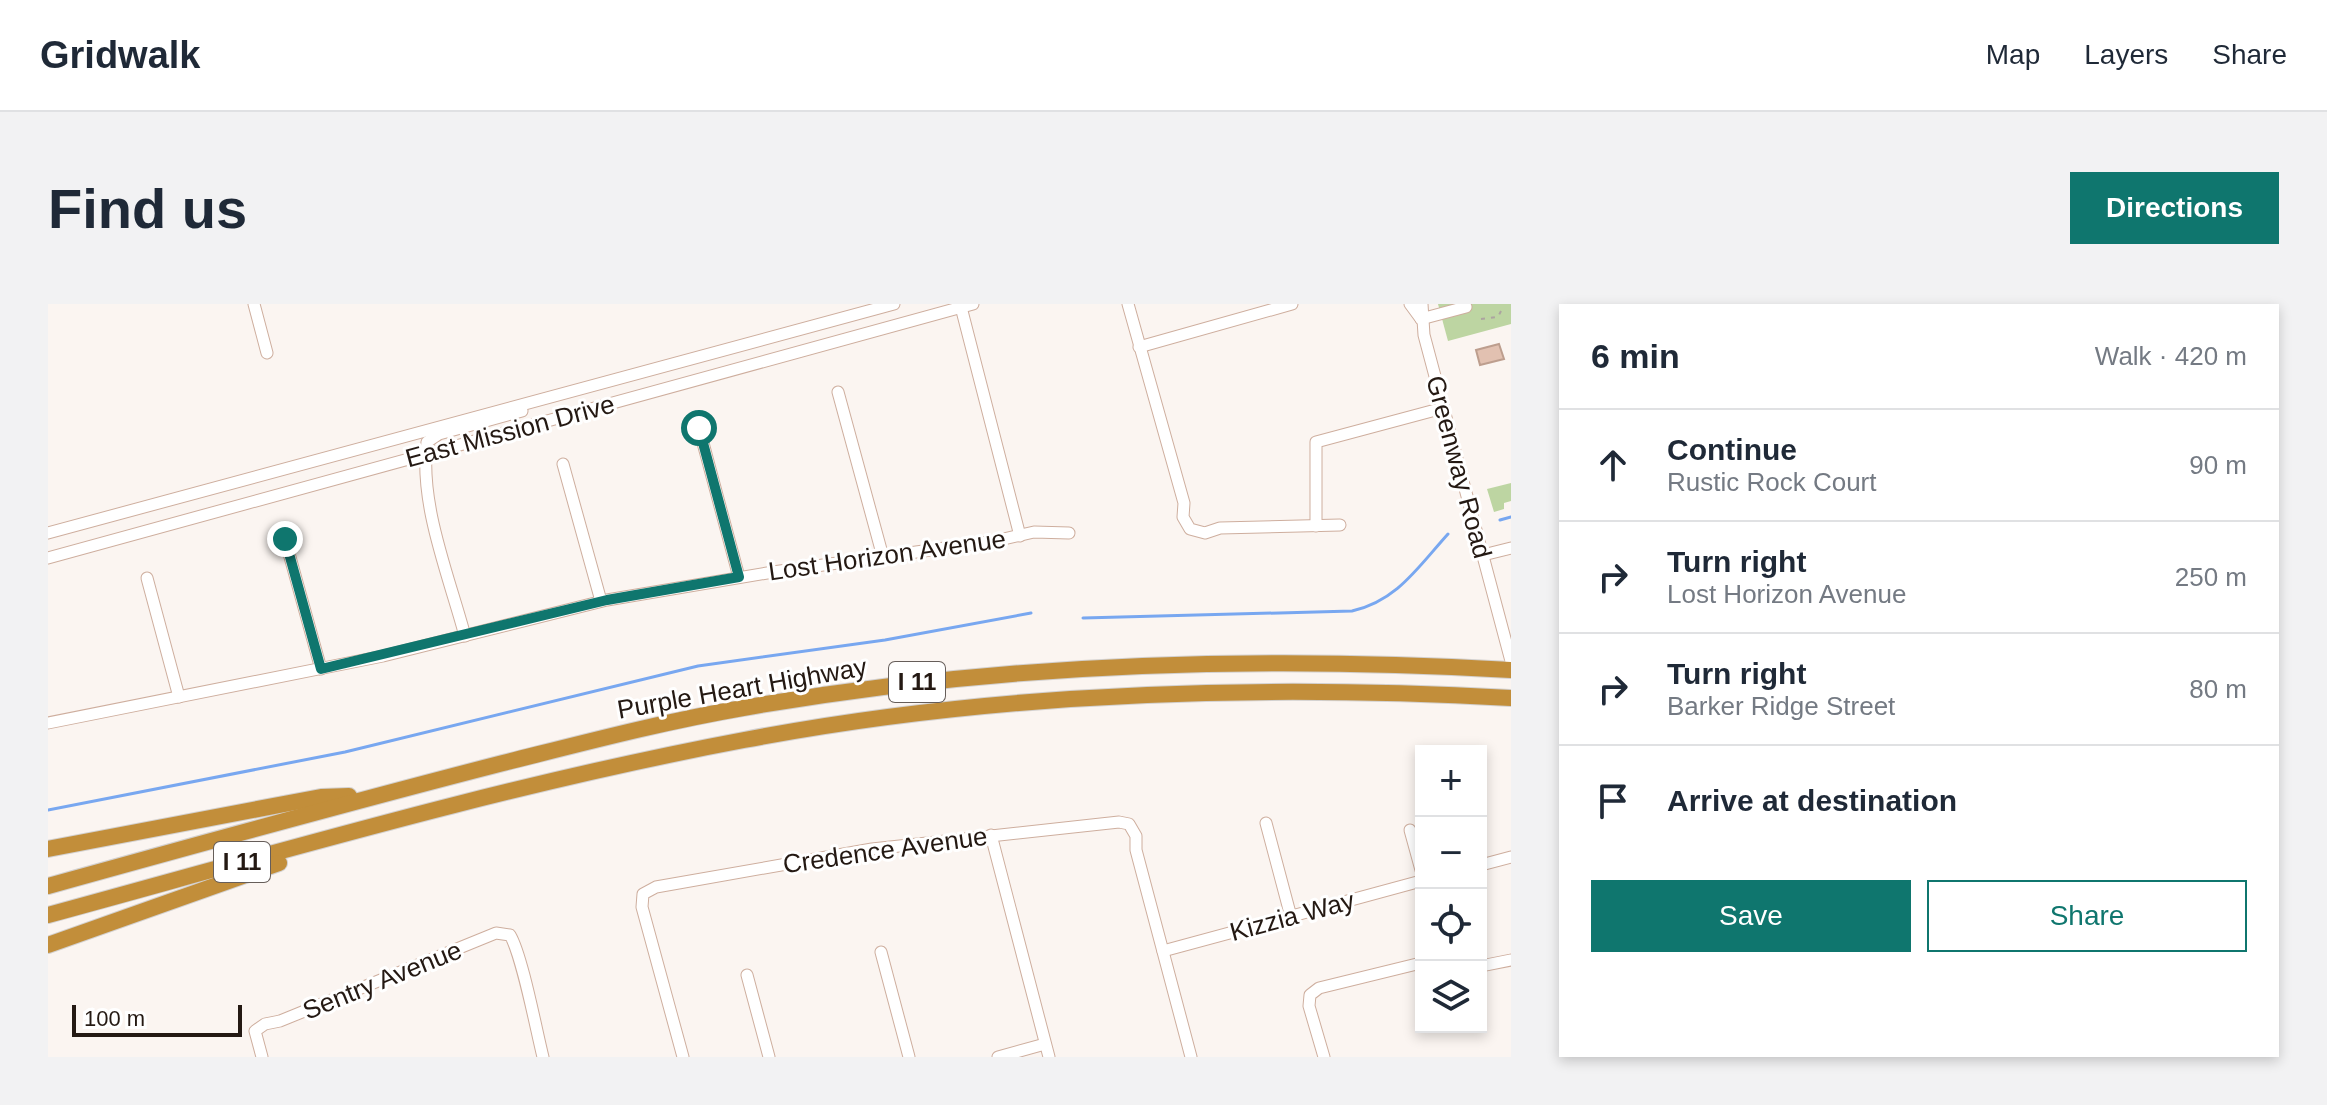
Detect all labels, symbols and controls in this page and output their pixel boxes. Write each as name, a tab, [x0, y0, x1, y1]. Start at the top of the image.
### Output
text: Gridwalk	[40, 34, 201, 76]
text: Map	[1986, 39, 2040, 70]
text: Layers	[2084, 39, 2168, 70]
text: Share	[2212, 39, 2287, 70]
button: Directions	[2070, 172, 2279, 244]
text: Find us	[48, 177, 247, 240]
text: 6 min	[1591, 337, 1680, 375]
text: Walk · 420 m	[2095, 341, 2247, 371]
street label: Greenway Road	[1420, 372, 1498, 562]
street label: East Mission Drive	[402, 389, 618, 473]
route start	[681, 410, 717, 446]
text: Continue	[1667, 433, 1797, 466]
icon: ahead	[1591, 443, 1635, 487]
text: 90 m	[2189, 450, 2247, 480]
text: Rustic Rock Court	[1667, 467, 1877, 497]
route end	[267, 521, 303, 557]
street label: Lost Horizon Avenue	[766, 523, 1008, 587]
text: Turn right	[1667, 545, 1806, 578]
icon: right	[1591, 555, 1635, 599]
text: 250 m	[2175, 562, 2247, 592]
text: Lost Horizon Avenue	[1667, 579, 1906, 609]
street label: Purple Heart Highway	[615, 651, 869, 725]
text: Turn right	[1667, 657, 1806, 690]
road number: I 11	[889, 662, 945, 702]
icon: right	[1591, 667, 1635, 711]
text: 80 m	[2189, 674, 2247, 704]
text: Barker Ridge Street	[1667, 691, 1895, 721]
map controls	[1415, 745, 1487, 1033]
button: +	[1415, 745, 1487, 817]
icon: arrive	[1591, 779, 1635, 823]
text: Arrive at destination	[1667, 784, 1957, 817]
button: −	[1415, 817, 1487, 889]
street label: Credence Avenue	[781, 821, 989, 879]
road number: I 11	[214, 842, 270, 882]
button: Save	[1591, 880, 1911, 952]
button: Share	[1927, 880, 2247, 952]
street label: Kizzia Way	[1226, 885, 1358, 947]
button: locate	[1415, 889, 1487, 961]
street label: Sentry Avenue	[298, 935, 466, 1025]
button: layers	[1415, 961, 1487, 1033]
scale bar	[72, 1001, 242, 1037]
text: 100 m	[84, 1006, 145, 1031]

